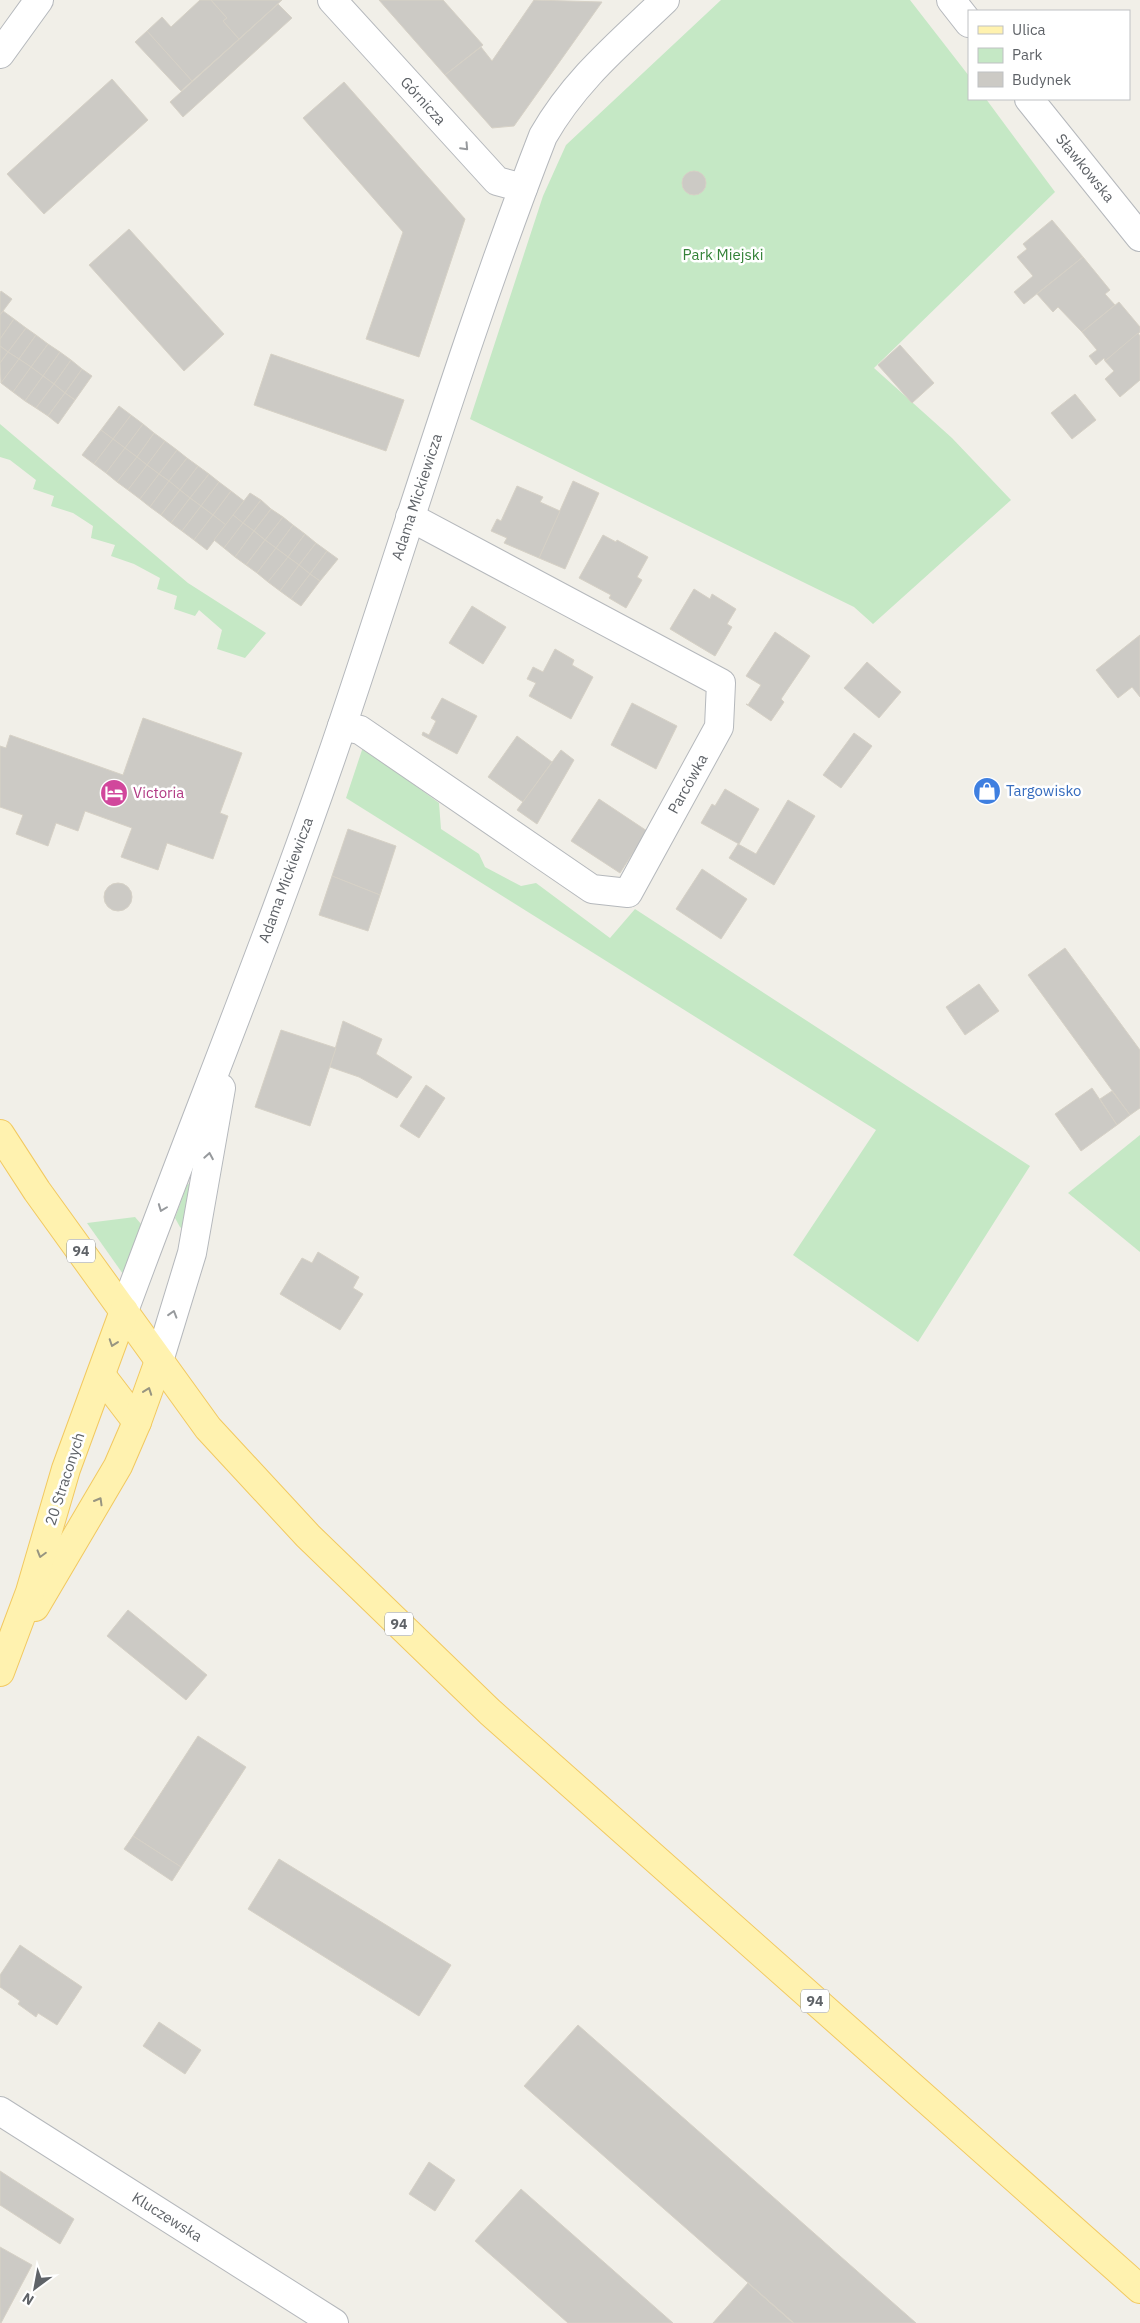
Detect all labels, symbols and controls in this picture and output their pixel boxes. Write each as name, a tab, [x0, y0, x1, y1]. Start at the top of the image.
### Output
legend	[968, 10, 1130, 100]
text: Ulica	[1012, 20, 1046, 39]
text: Park	[1012, 45, 1042, 64]
text: Budynek	[1012, 70, 1071, 89]
street label: Górnicza	[397, 72, 450, 129]
street label: Sławkowska	[1052, 129, 1119, 206]
one-way arrow	[459, 142, 468, 151]
park label: Park Miejski	[683, 245, 763, 264]
street label: Adama Mickiewicza	[387, 431, 446, 563]
street label: Parcówka	[663, 750, 712, 817]
shop icon: Targowisko	[972, 776, 1002, 806]
hotel icon: Victoria	[99, 778, 129, 808]
place label: Targowisko	[1006, 781, 1081, 800]
place label: Victoria	[133, 783, 184, 802]
street label: Adama Mickiewicza	[254, 815, 317, 945]
one-way arrow	[204, 1152, 214, 1161]
one-way arrow	[158, 1203, 168, 1212]
road number: 94	[67, 1240, 95, 1262]
one-way arrow	[168, 1311, 178, 1319]
one-way arrow	[109, 1339, 119, 1347]
one-way arrow	[142, 1387, 152, 1396]
street label: 20 Straconych	[41, 1430, 89, 1528]
one-way arrow	[92, 1497, 102, 1506]
one-way arrow	[36, 1550, 46, 1558]
road number: 94	[385, 1612, 413, 1636]
road number: 94	[801, 1990, 829, 2012]
street label: Kluczewska	[129, 2188, 206, 2246]
north arrow	[10, 2263, 60, 2313]
text: N	[19, 2289, 37, 2309]

